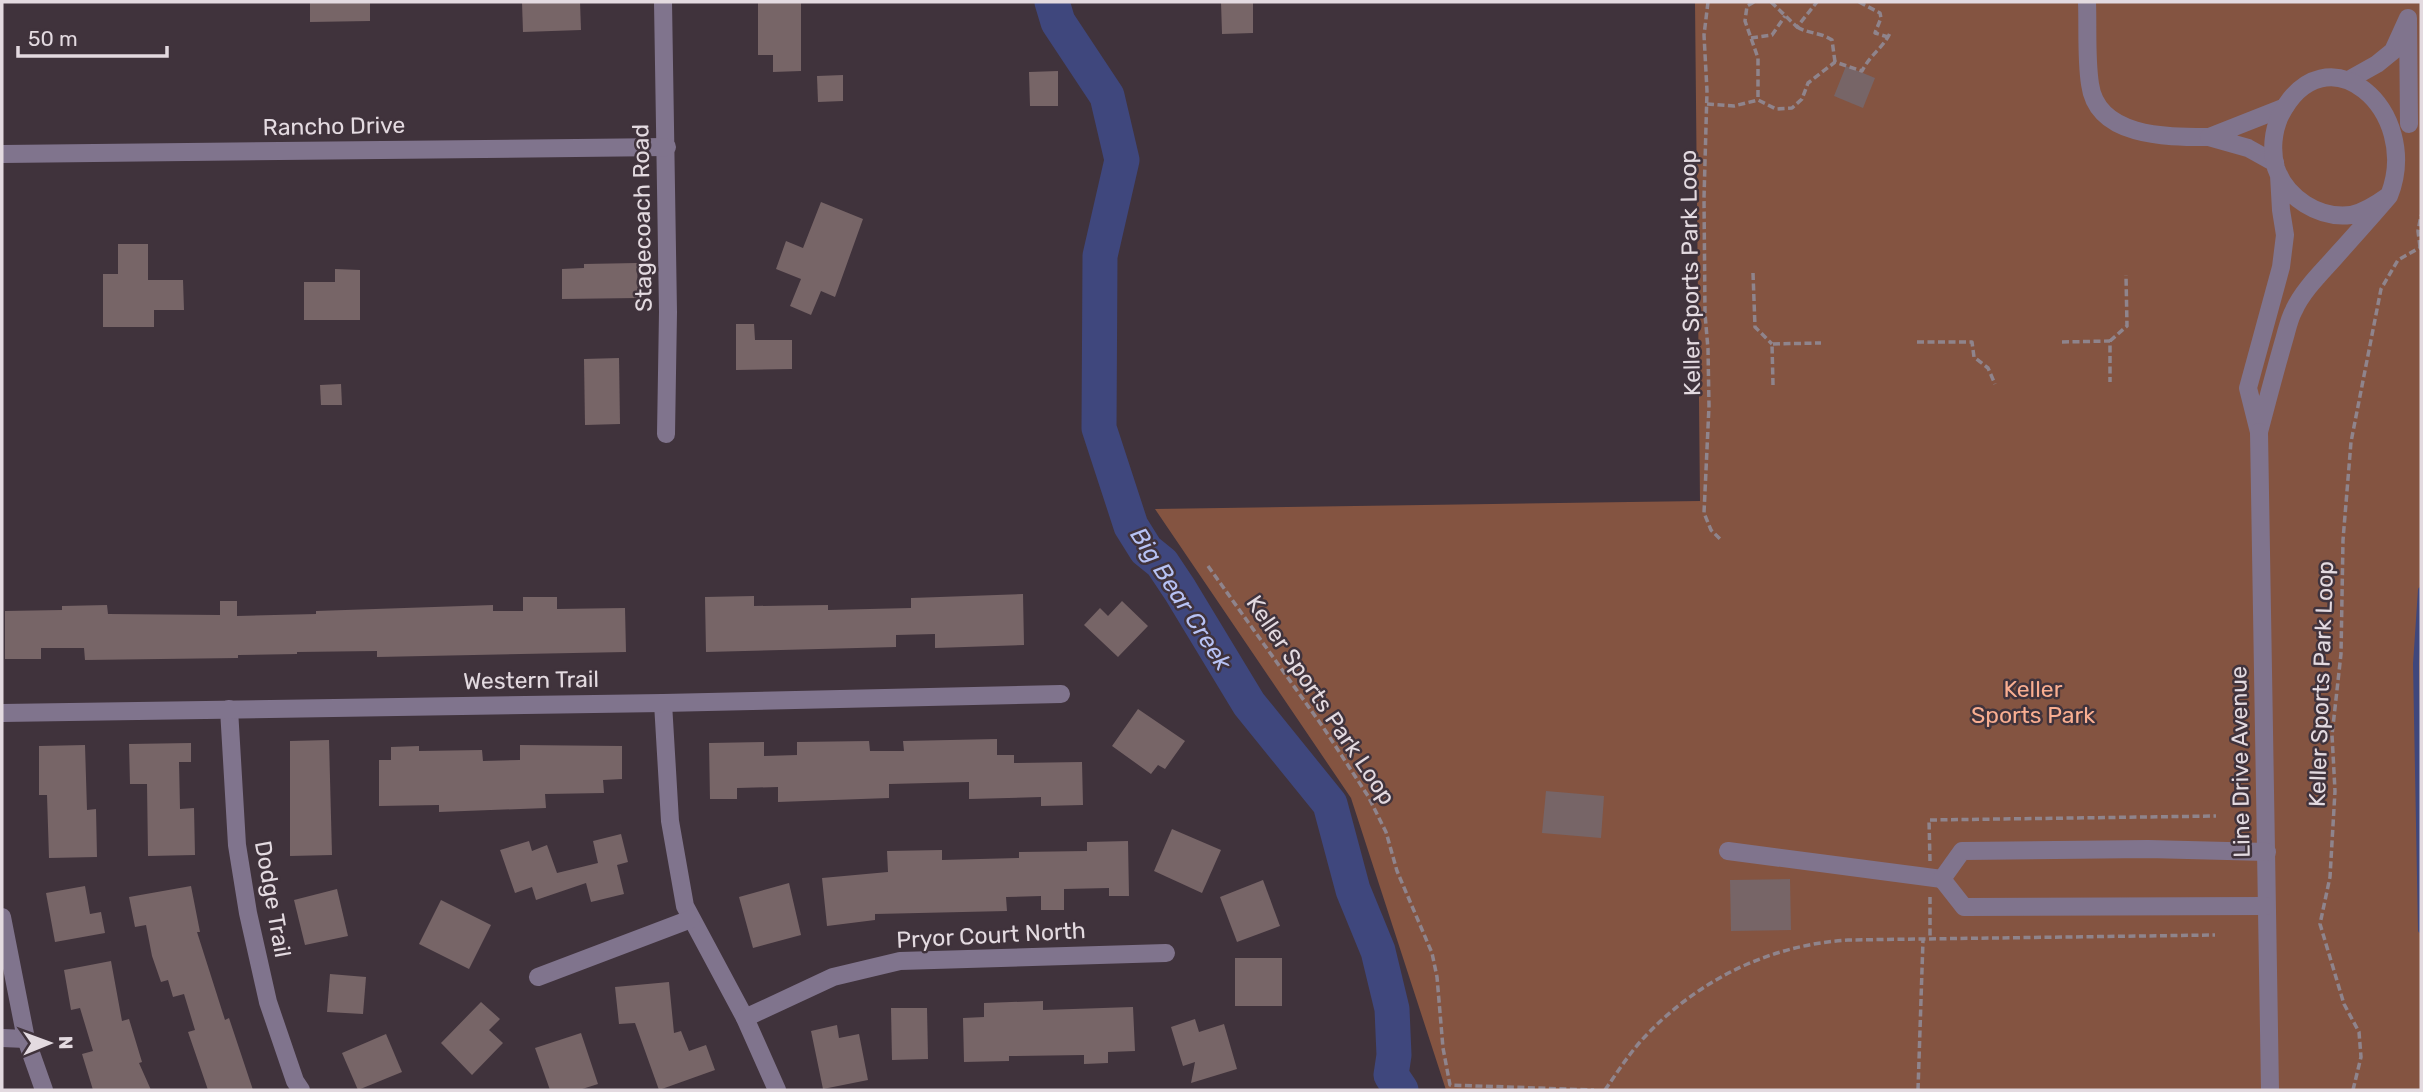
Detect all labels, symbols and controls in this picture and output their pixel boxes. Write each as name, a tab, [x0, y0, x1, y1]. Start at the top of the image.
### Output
scale bar	[18, 14, 166, 58]
text: 50 m	[28, 26, 78, 51]
street label: Rancho Drive	[262, 111, 406, 141]
street label: Stagecoach Road	[626, 124, 658, 312]
street label: Keller Sports Park Loop	[1674, 150, 1706, 396]
water label: Big Bear Creek	[1124, 522, 1238, 676]
street label: Keller Sports Park Loop	[2303, 560, 2339, 808]
street label: Keller Sports Park Loop	[1241, 590, 1401, 810]
street label: Western Trail	[463, 665, 599, 695]
street label: Line Drive Avenue	[2224, 666, 2256, 858]
park label: Keller Sports Park	[1971, 675, 2095, 729]
street label: Dodge Trail	[249, 838, 297, 960]
street label: Pryor Court North	[896, 916, 1086, 954]
north arrow	[14, 1008, 84, 1078]
text: N	[54, 1036, 77, 1050]

